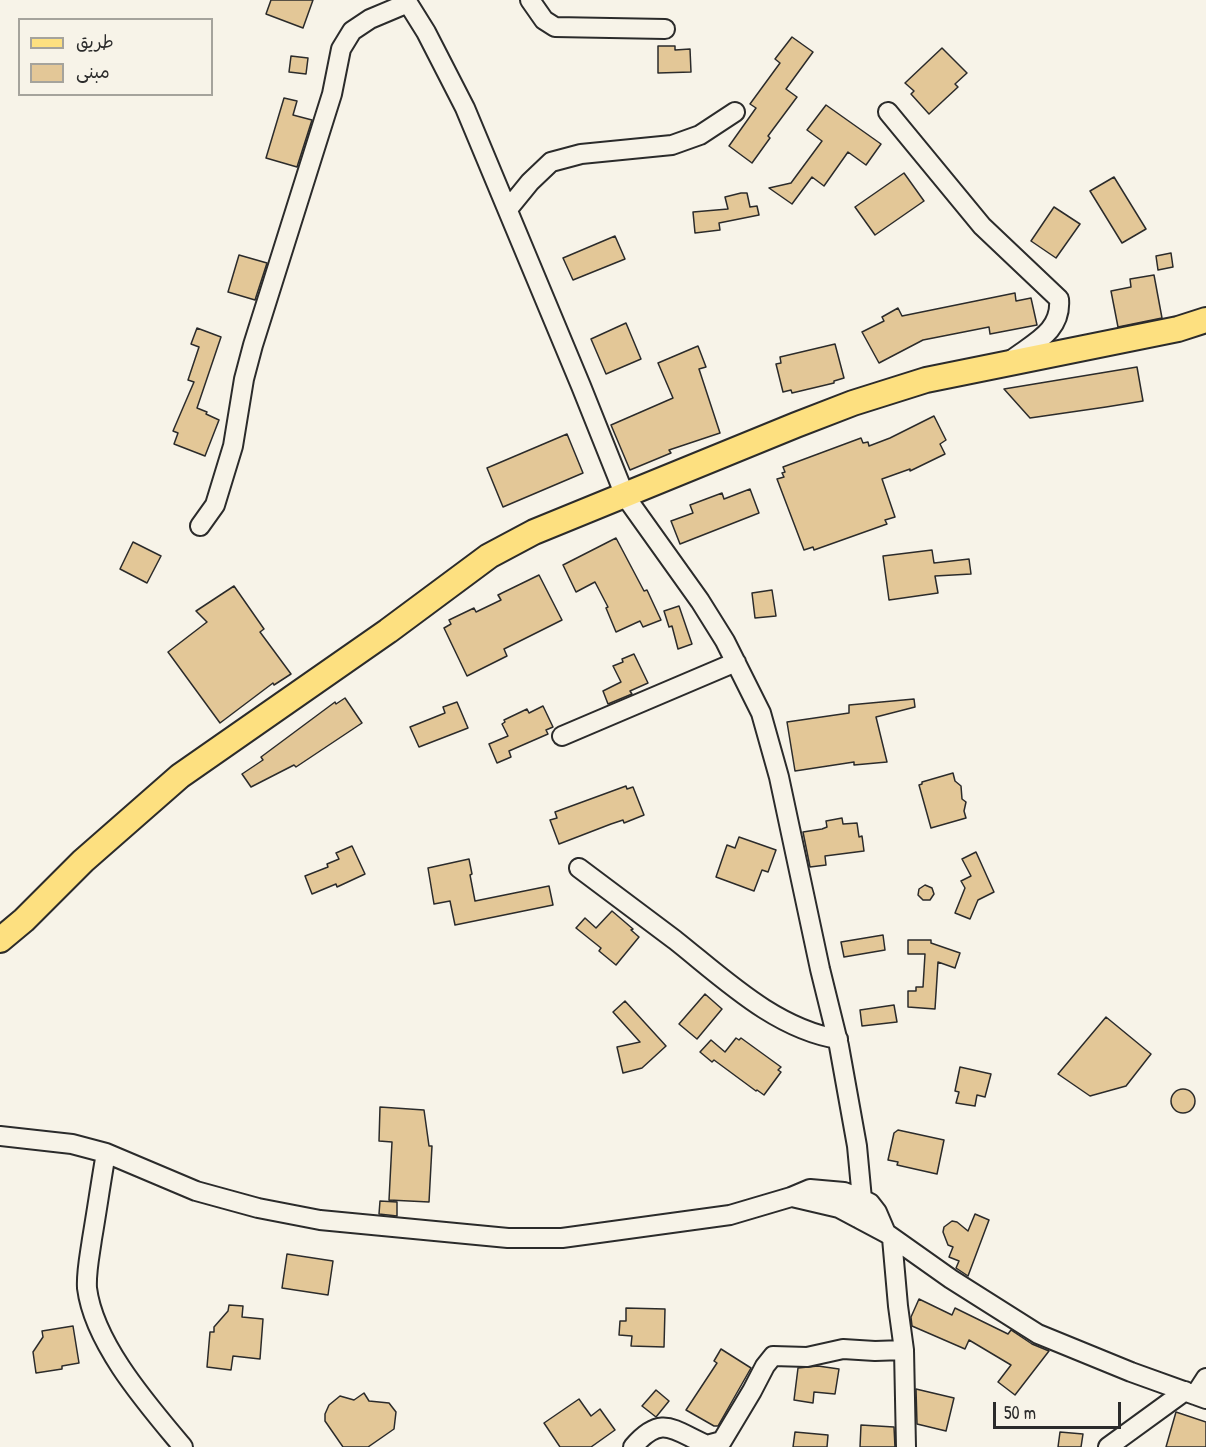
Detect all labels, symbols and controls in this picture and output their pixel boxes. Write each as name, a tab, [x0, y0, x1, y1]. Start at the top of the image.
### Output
legend	[18, 18, 213, 96]
text: طريق	[76, 29, 114, 54]
text: مبنى	[76, 59, 110, 84]
scale bar	[996, 1390, 1124, 1428]
text: 50 m	[1004, 1400, 1036, 1425]

